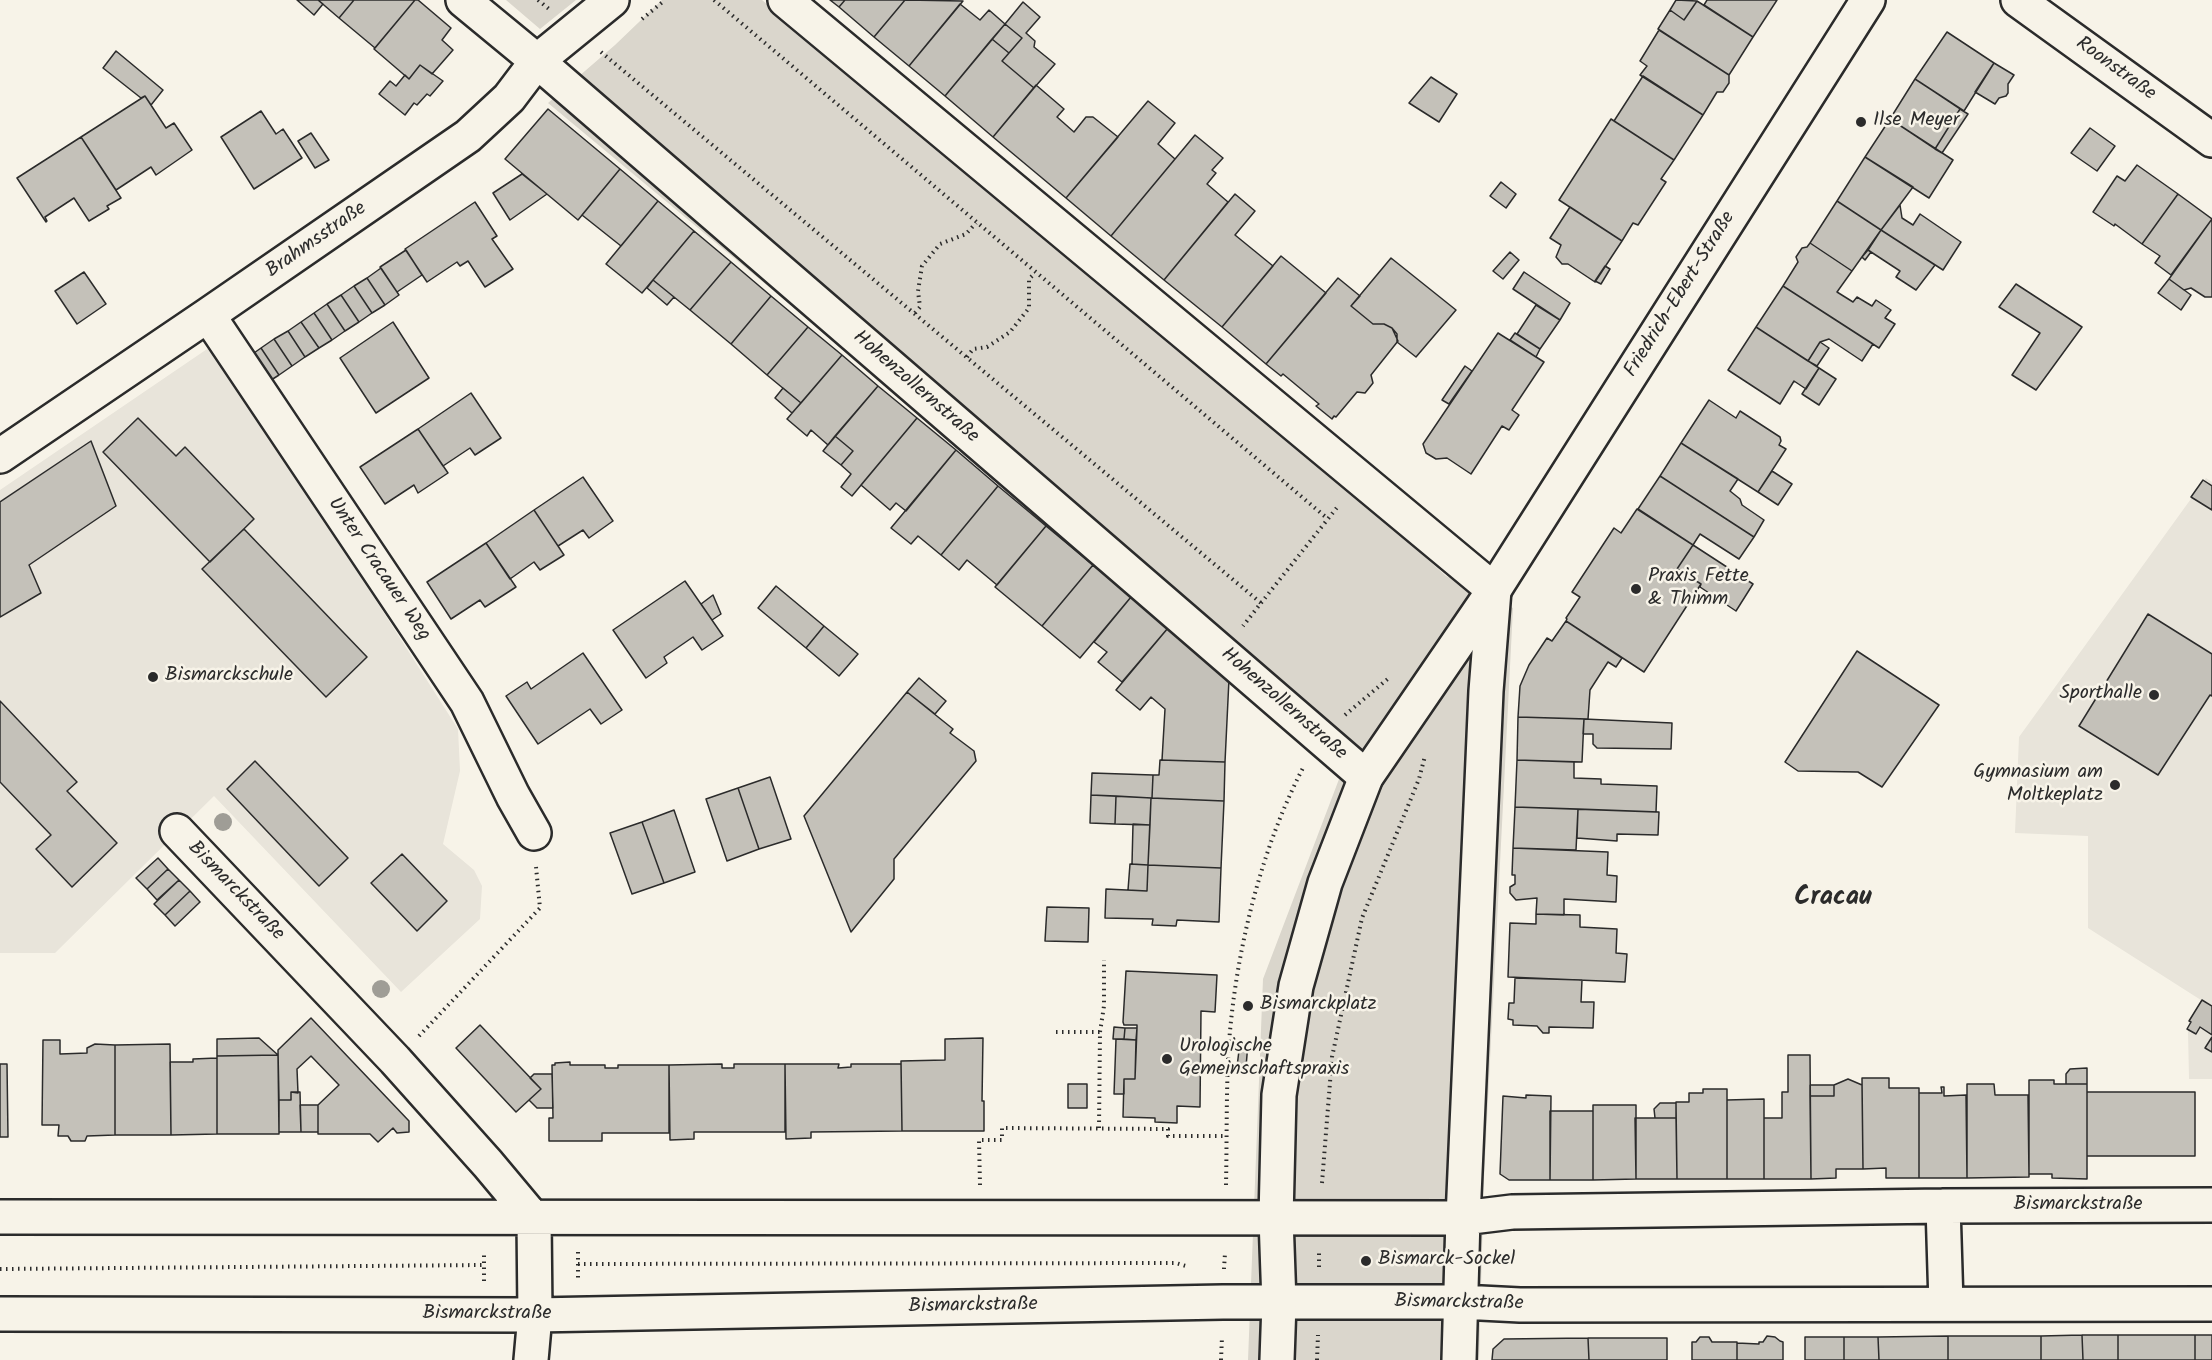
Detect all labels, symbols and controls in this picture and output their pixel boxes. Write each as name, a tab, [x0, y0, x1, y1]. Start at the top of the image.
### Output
street label: Roonstraße	[2070, 33, 2160, 107]
place label: Ilse Meyer	[1873, 110, 1959, 134]
marker: Ilse Meyer	[1854, 115, 1868, 129]
street label: Brahmsstraße	[262, 198, 372, 284]
street label: Friedrich-Ebert-Straße	[1620, 208, 1742, 382]
street label: Hohenzollernstraße	[847, 327, 983, 449]
street label: Unter Cracauer Weg	[321, 494, 435, 646]
place label: Praxis Fette & Thimm	[1648, 566, 1749, 613]
marker: Praxis Fette & Thimm	[1629, 582, 1643, 596]
street label: Hohenzollernstraße	[1215, 644, 1351, 766]
place label: Bismarckschule	[165, 665, 293, 689]
marker: Bismarckschule	[146, 670, 160, 684]
place label: Sporthalle	[2060, 683, 2142, 707]
marker: Sporthalle	[2147, 688, 2161, 702]
place label: Gymnasium am Moltkeplatz	[1973, 762, 2103, 809]
marker: Gymnasium am Moltkeplatz	[2108, 778, 2122, 792]
street label: Bismarckstraße	[181, 837, 289, 947]
district label: Cracau	[1794, 884, 1872, 916]
place label: Bismarckplatz	[1260, 994, 1377, 1018]
marker: Bismarckplatz	[1241, 999, 1255, 1013]
place label: Urologische Gemeinschaftspraxis	[1179, 1036, 1349, 1083]
marker: Urologische Gemeinschaftspraxis	[1160, 1052, 1174, 1066]
street label: Bismarckstraße	[2013, 1194, 2143, 1218]
place label: Bismarck-Sockel	[1378, 1249, 1515, 1273]
marker: Bismarck-Sockel	[1359, 1254, 1373, 1268]
street label: Bismarckstraße	[1394, 1291, 1524, 1317]
street label: Bismarckstraße	[908, 1294, 1038, 1320]
street label: Bismarckstraße	[422, 1303, 552, 1327]

